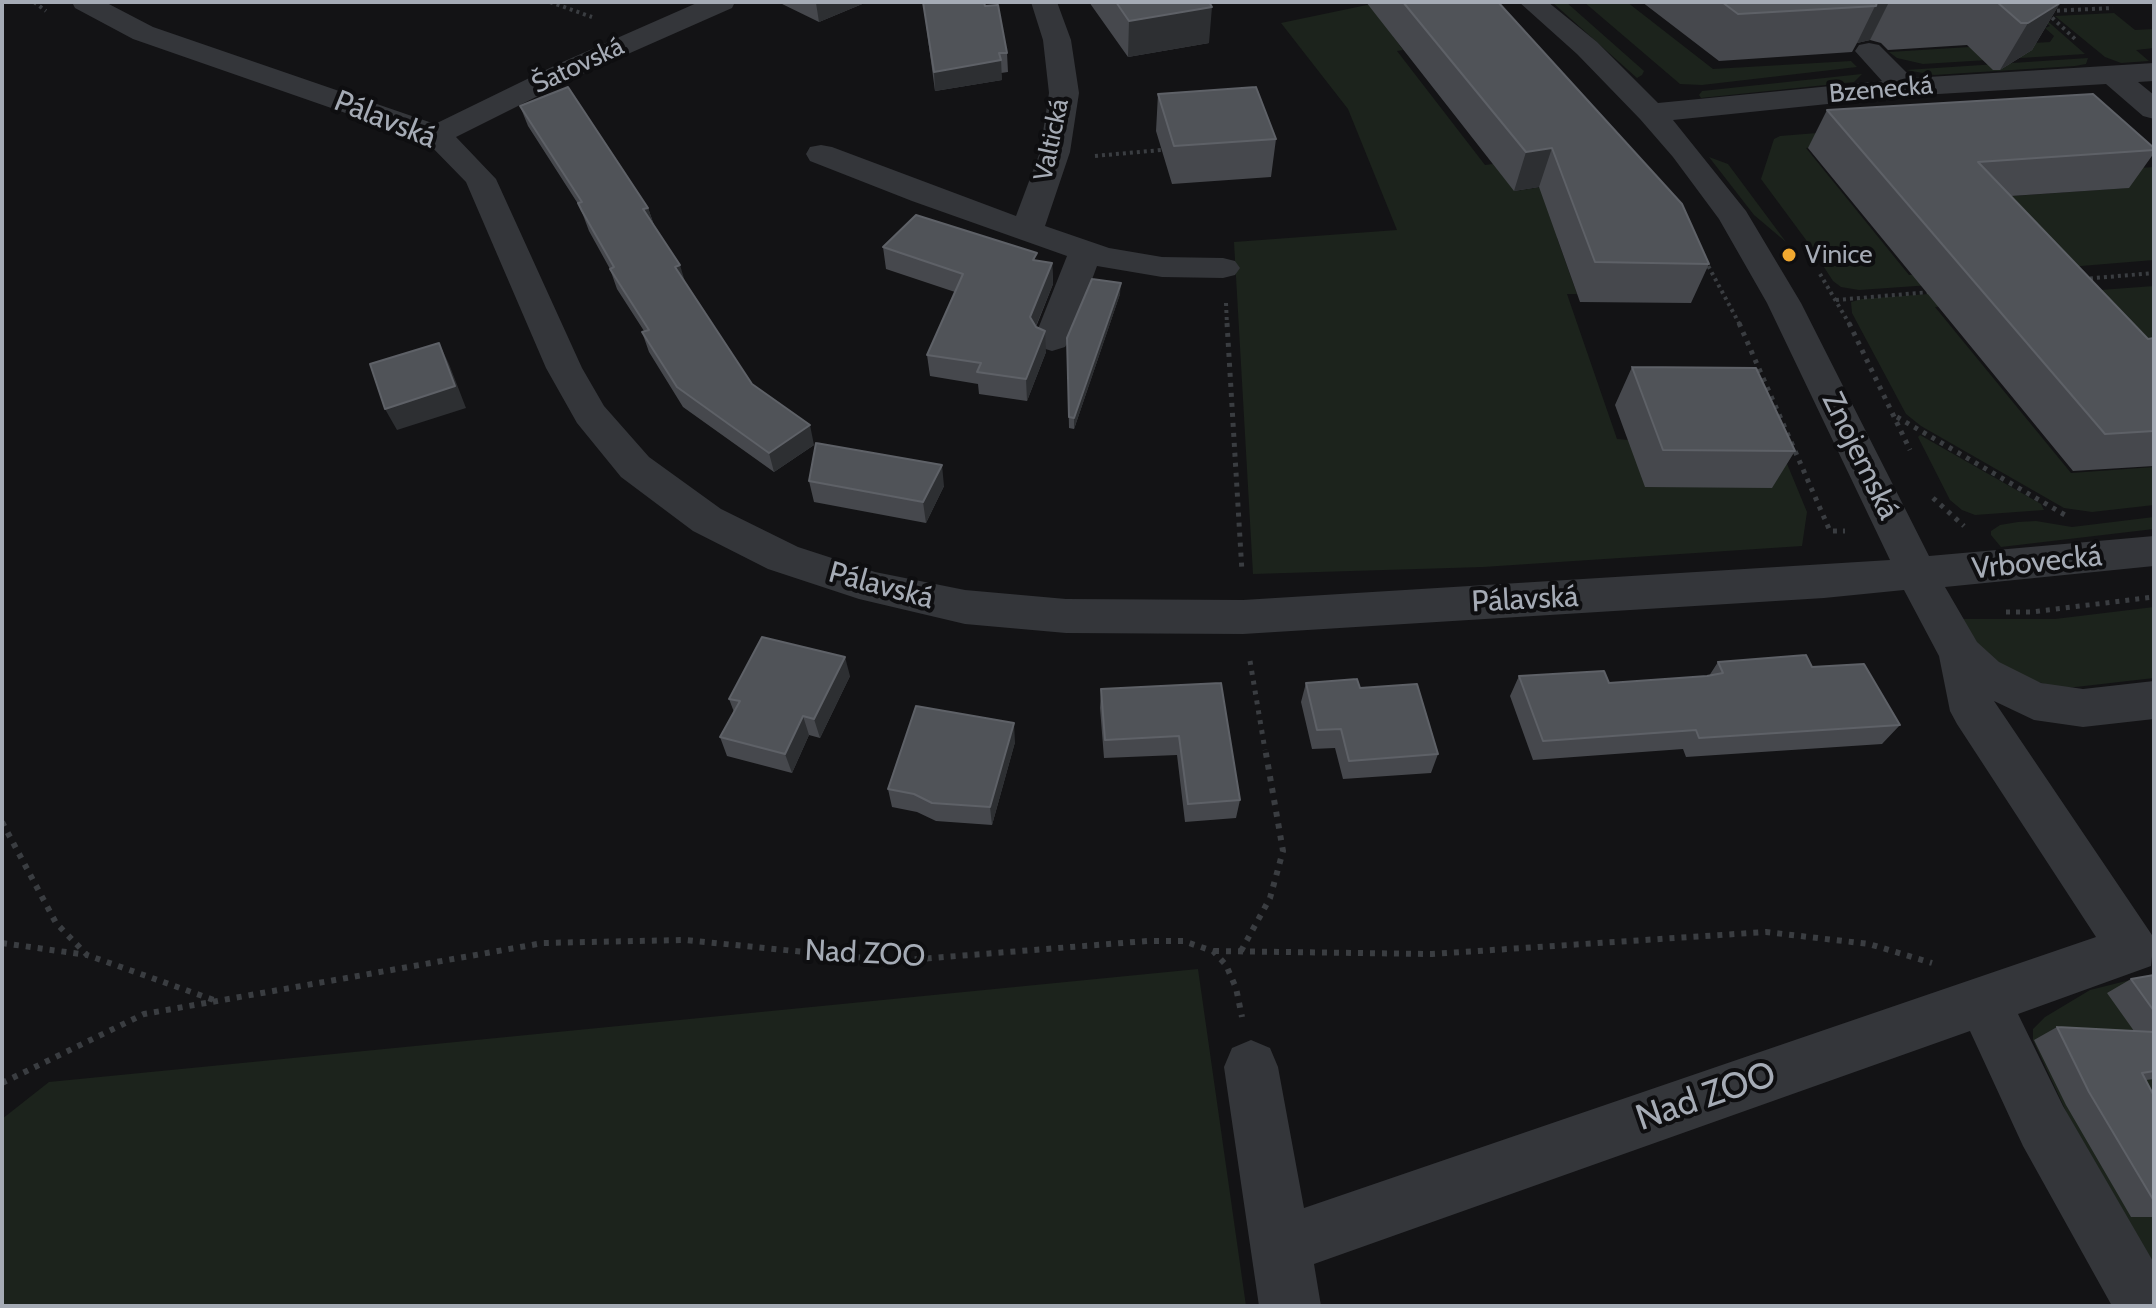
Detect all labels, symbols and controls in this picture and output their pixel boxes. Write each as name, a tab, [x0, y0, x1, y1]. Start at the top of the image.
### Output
street label: Šatovská	[527, 31, 629, 101]
street label: Bzenecká	[1828, 70, 1934, 110]
street label: Pálavská	[329, 83, 441, 157]
street label: Valtická	[1028, 96, 1076, 184]
place label: Vinice	[1805, 239, 1872, 271]
marker: Vinice	[1780, 246, 1798, 264]
street label: Znojemská	[1814, 386, 1906, 526]
street label: Vrbovecká	[1970, 538, 2104, 588]
street label: Pálavská	[825, 555, 937, 617]
street label: Pálavská	[1471, 579, 1579, 621]
street label: Nad ZOO	[804, 933, 926, 975]
street label: Nad ZOO	[1630, 1053, 1782, 1141]

